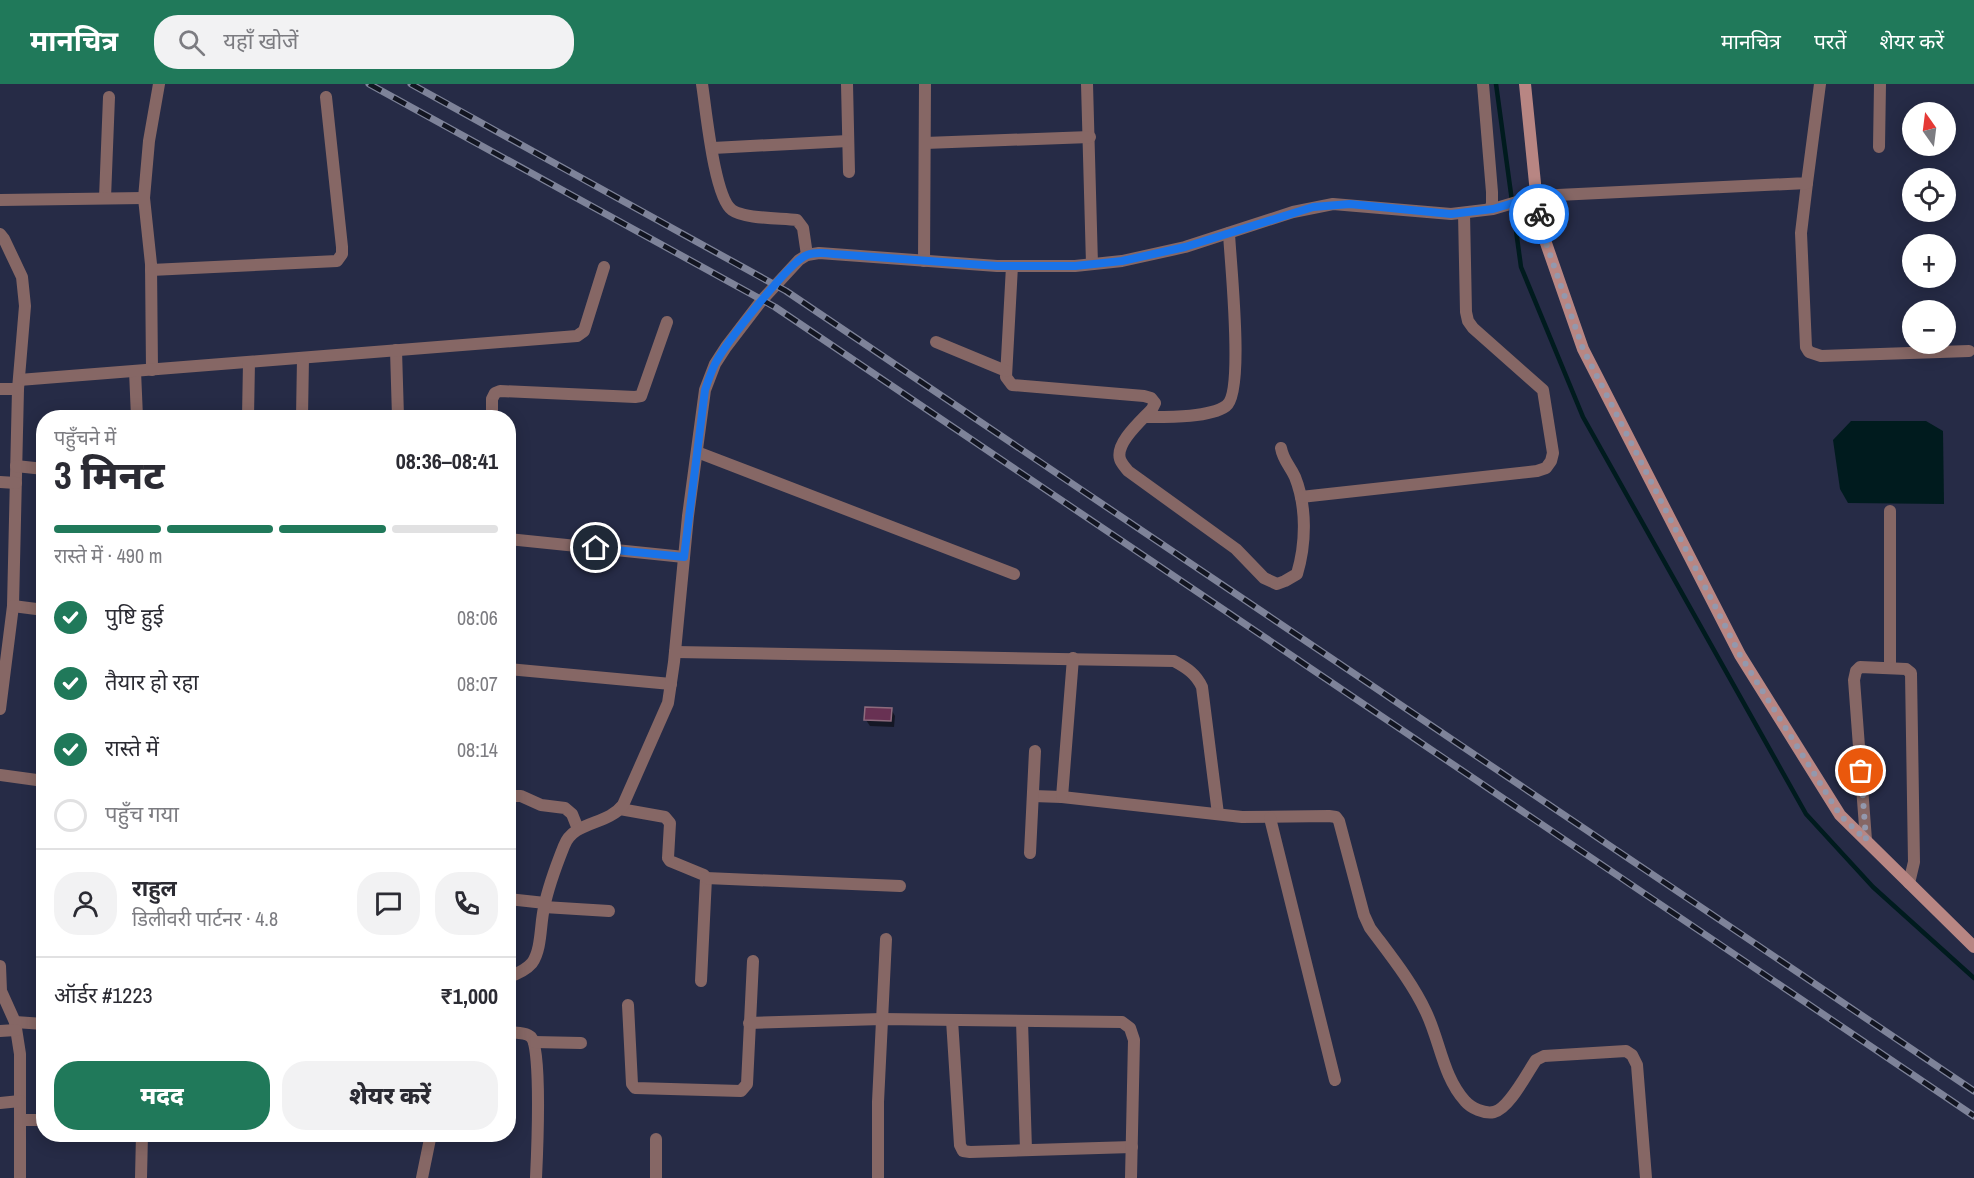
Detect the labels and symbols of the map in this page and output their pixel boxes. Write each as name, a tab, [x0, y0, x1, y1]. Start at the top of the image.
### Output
north arrow	[1902, 102, 1956, 156]
courier	[1509, 184, 1569, 244]
pin	[570, 522, 621, 573]
pin	[1835, 745, 1886, 796]

